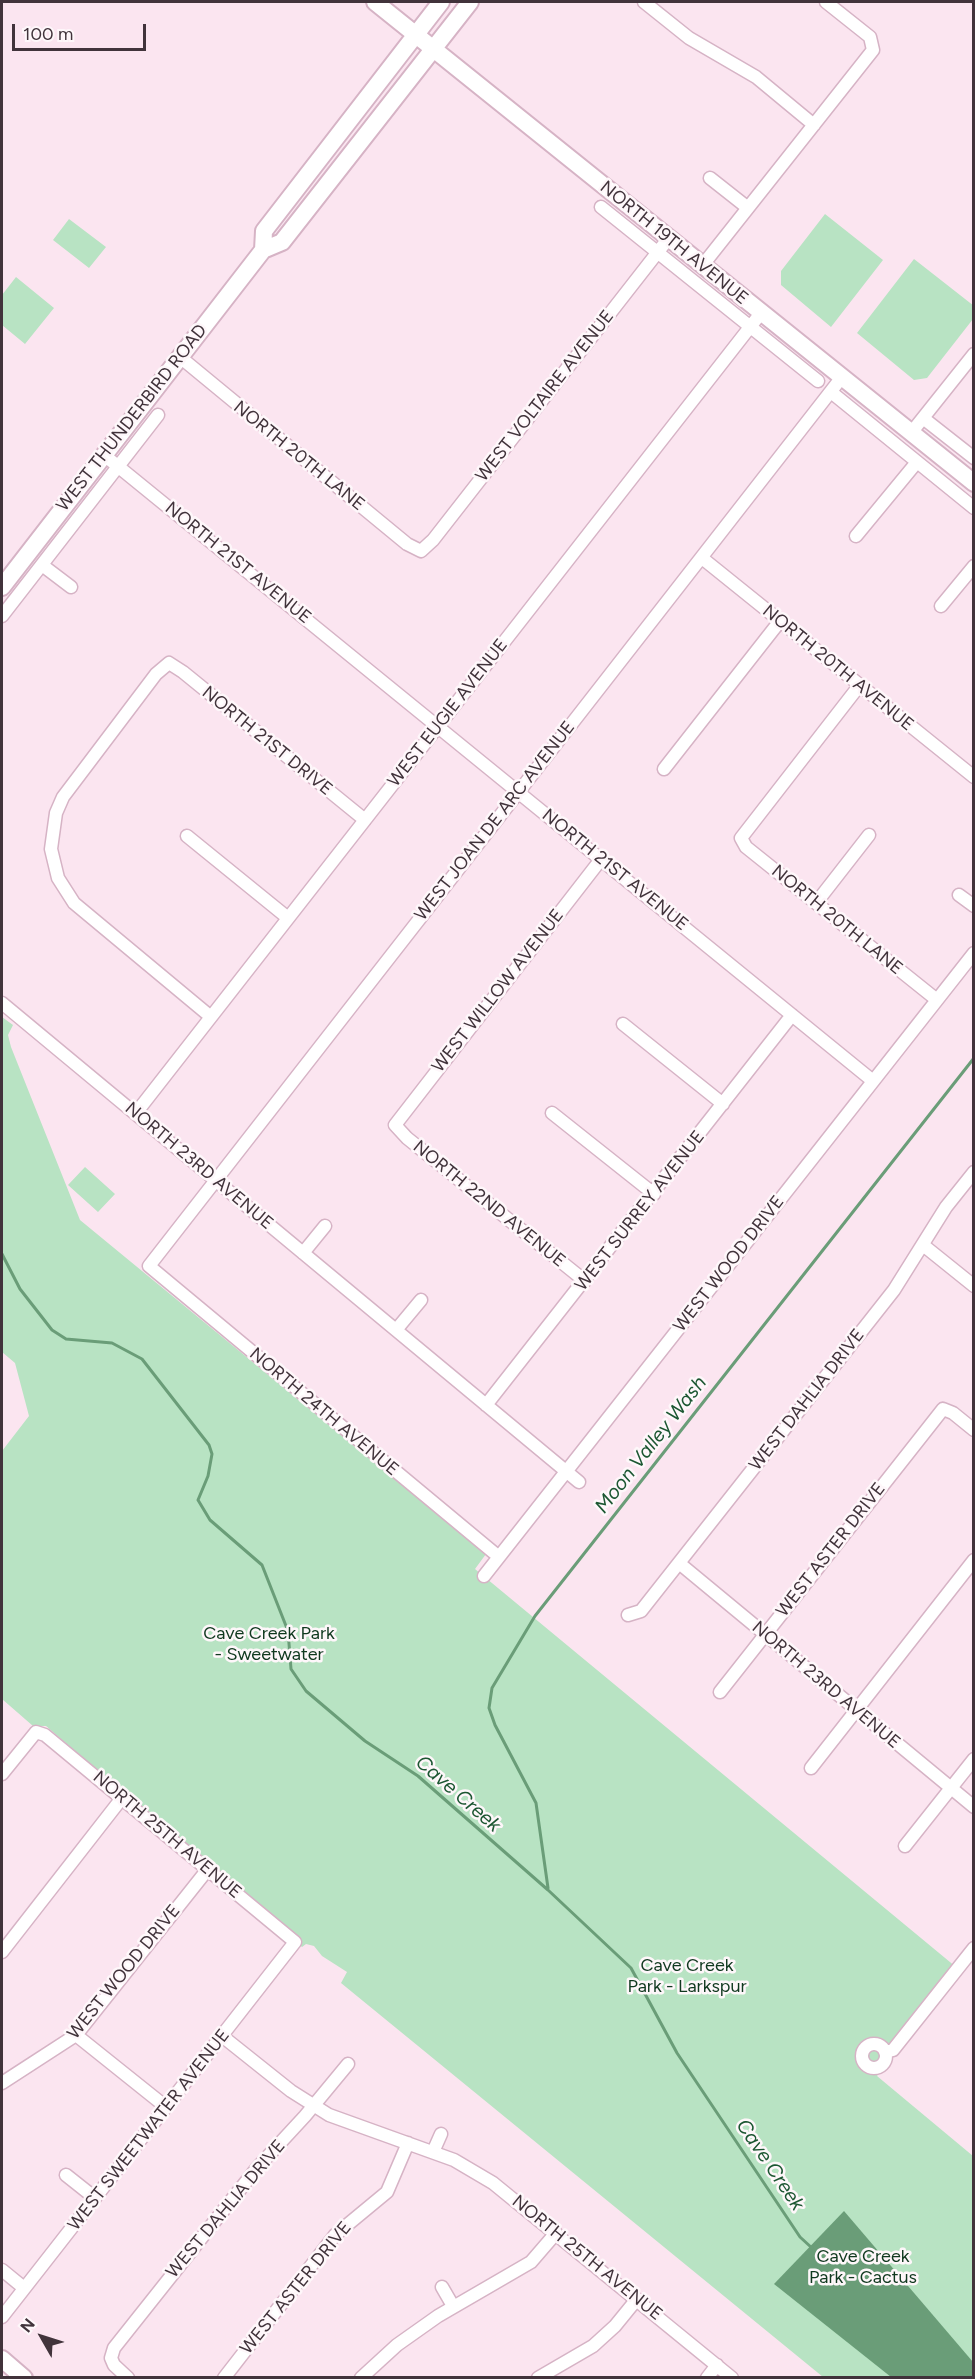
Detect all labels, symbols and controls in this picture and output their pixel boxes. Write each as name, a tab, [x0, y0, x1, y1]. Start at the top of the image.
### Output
scale bar	[15, 12, 148, 50]
text: 100 m	[23, 23, 73, 45]
street label: NORTH 19TH AVENUE	[596, 177, 752, 309]
street label: WEST VOLTAIRE AVENUE	[471, 306, 619, 486]
street label: WEST THUNDERBIRD ROAD	[52, 320, 212, 516]
street label: NORTH 20TH LANE	[229, 396, 369, 516]
street label: NORTH 21ST AVENUE	[161, 497, 315, 629]
street label: NORTH 20TH AVENUE	[758, 600, 918, 736]
street label: WEST EUGIE AVENUE	[383, 635, 513, 791]
street label: NORTH 21ST DRIVE	[197, 682, 337, 800]
street label: WEST JOAN DE ARC AVENUE	[410, 717, 580, 925]
street label: NORTH 21ST AVENUE	[538, 804, 692, 936]
street label: NORTH 20TH LANE	[767, 860, 907, 980]
street label: WEST WILLOW AVENUE	[428, 905, 568, 1077]
street label: NORTH 23RD AVENUE	[121, 1098, 277, 1234]
street label: WEST SURREY AVENUE	[571, 1127, 709, 1295]
street label: NORTH 22ND AVENUE	[408, 1136, 570, 1272]
street label: WEST WOOD DRIVE	[669, 1192, 789, 1336]
street label: WEST DAHLIA DRIVE	[745, 1325, 869, 1475]
street label: NORTH 24TH AVENUE	[245, 1343, 403, 1481]
water label: Moon Valley Wash	[590, 1372, 712, 1518]
street label: WEST ASTER DRIVE	[772, 1479, 890, 1621]
street label: NORTH 23RD AVENUE	[748, 1617, 904, 1753]
park label: Cave Creek Park - Sweetwater	[203, 1623, 335, 1666]
water label: Cave Creek	[410, 1750, 506, 1838]
street label: NORTH 25TH AVENUE	[88, 1767, 246, 1903]
street label: WEST WOOD DRIVE	[63, 1900, 185, 2044]
park label: Cave Creek Park - Larkspur	[627, 1955, 747, 1998]
street label: WEST SWEETWATER AVENUE	[64, 2025, 234, 2235]
water label: Cave Creek	[731, 2115, 809, 2215]
street label: WEST DAHLIA DRIVE	[162, 2135, 290, 2283]
street label: NORTH 25TH AVENUE	[507, 2191, 667, 2325]
street label: WEST ASTER DRIVE	[236, 2217, 356, 2359]
park label: Cave Creek Park - Cactus	[809, 2246, 917, 2288]
north arrow	[12, 2307, 72, 2367]
text: N	[16, 2315, 39, 2336]

